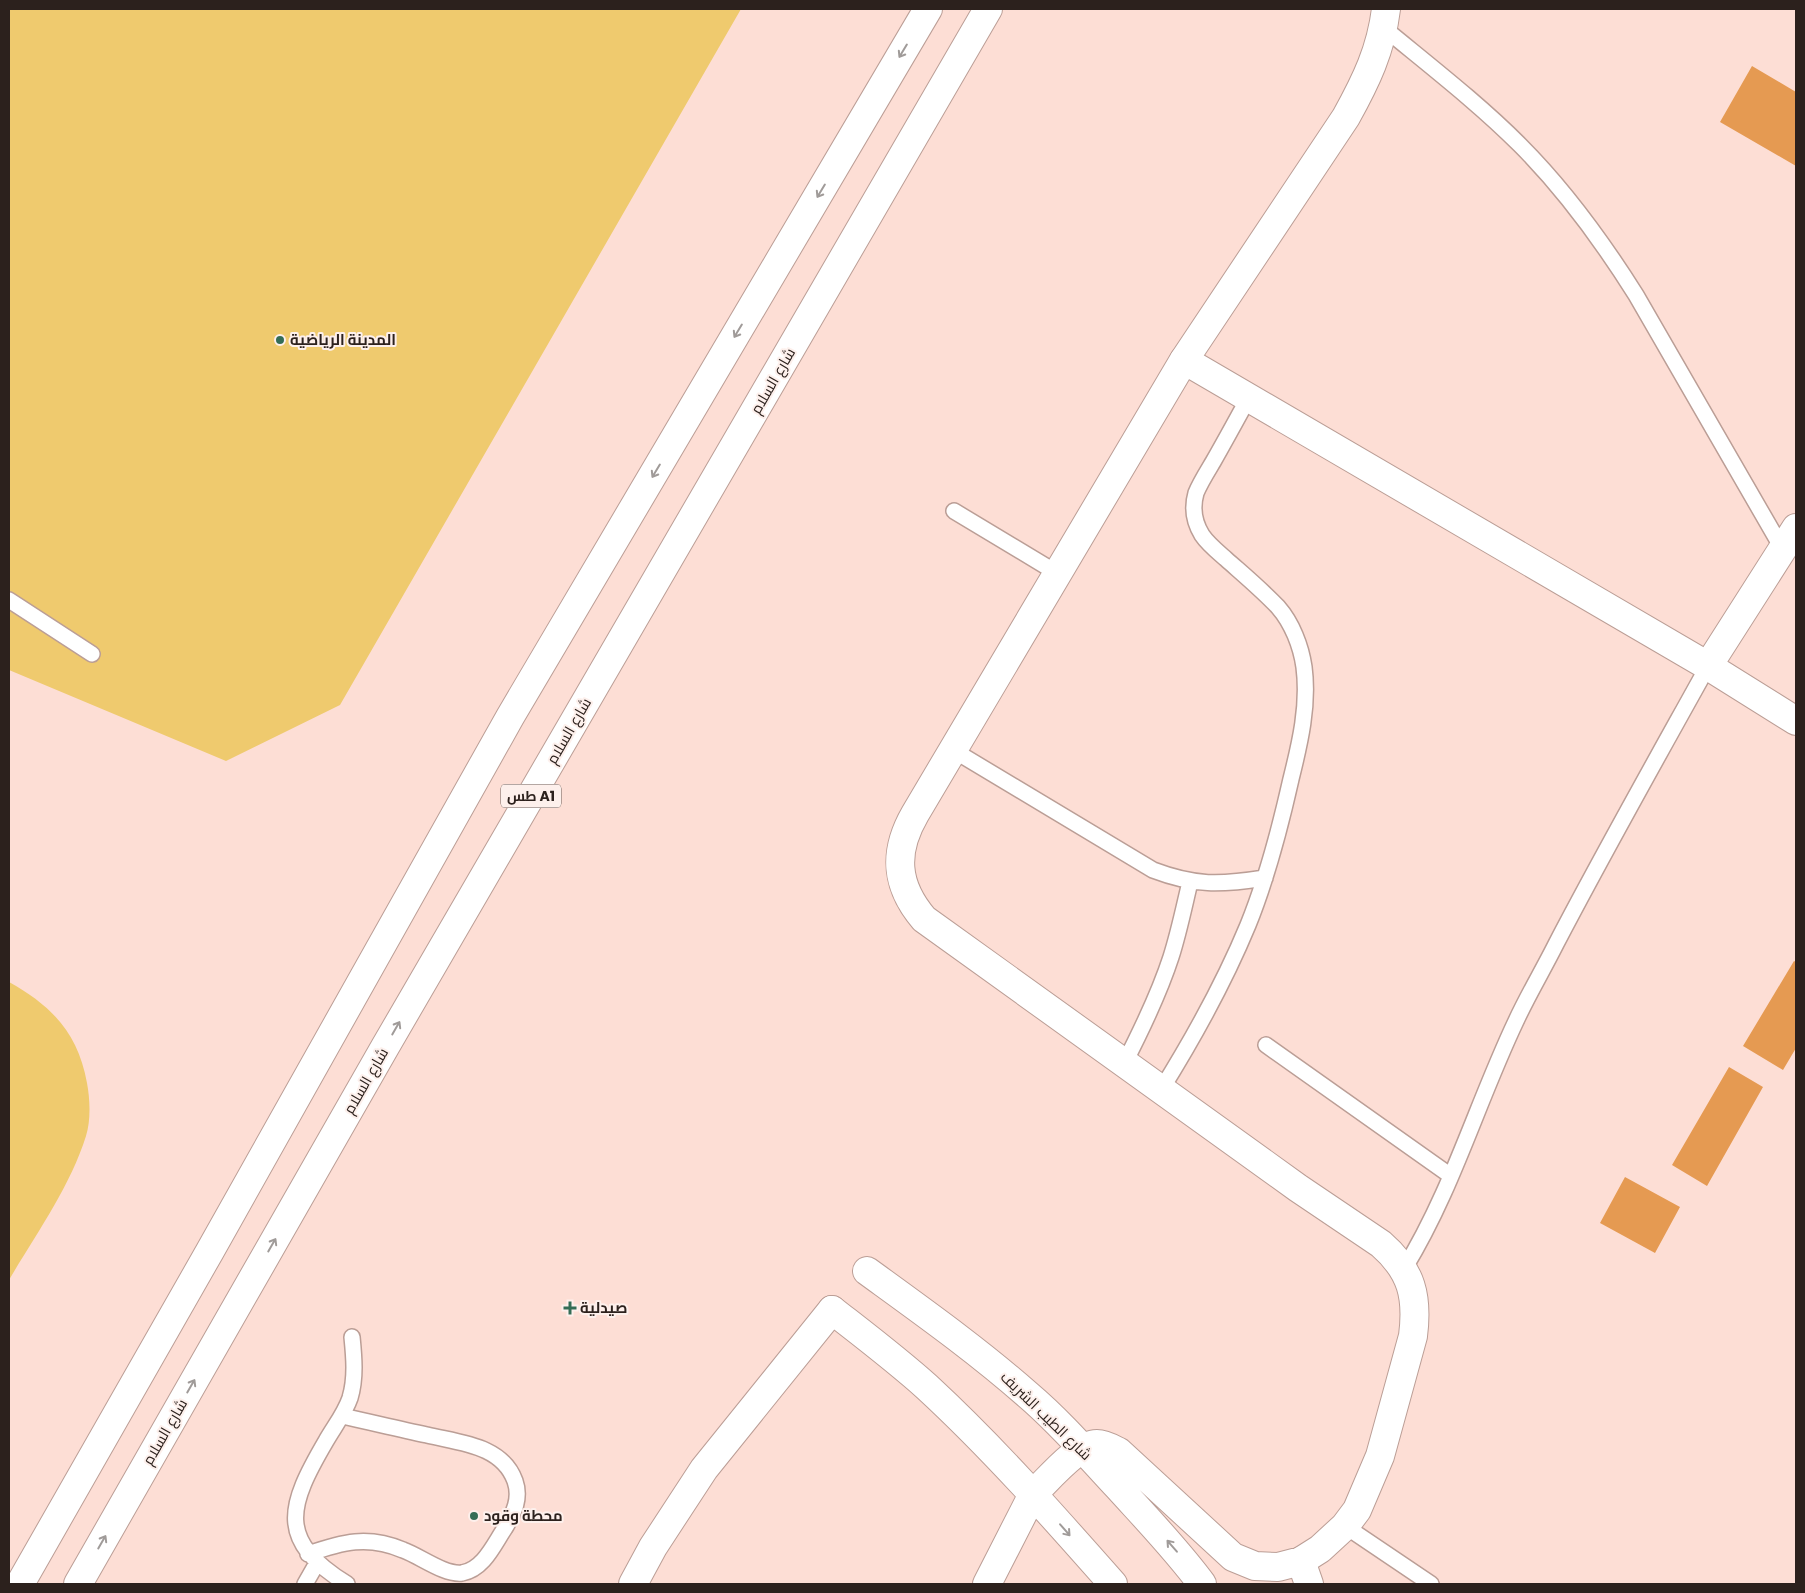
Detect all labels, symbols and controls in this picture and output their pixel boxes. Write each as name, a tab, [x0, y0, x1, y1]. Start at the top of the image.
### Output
one-way arrow	[898, 43, 908, 57]
one-way arrow	[815, 183, 825, 197]
one-way arrow	[733, 323, 743, 337]
place label: المدينة الرياضية	[290, 329, 396, 350]
marker: المدينة الرياضية	[274, 334, 286, 346]
street label: شارع السلام	[745, 344, 801, 418]
one-way arrow	[650, 463, 660, 477]
street label: شارع السلام	[541, 694, 597, 768]
road number: طس A1	[501, 784, 561, 808]
one-way arrow	[392, 1021, 402, 1035]
street label: شارع السلام	[338, 1044, 394, 1118]
one-way arrow	[267, 1237, 277, 1252]
place label: صيدلية	[580, 1297, 628, 1318]
marker: صيدلية	[564, 1302, 576, 1314]
street label: شارع الطيب الشريف	[995, 1367, 1097, 1465]
one-way arrow	[187, 1379, 197, 1393]
street label: شارع السلام	[137, 1395, 193, 1469]
place label: محطة وقود	[484, 1505, 563, 1526]
marker: محطة وقود	[468, 1510, 480, 1522]
one-way arrow	[1059, 1524, 1071, 1537]
one-way arrow	[97, 1535, 107, 1550]
one-way arrow	[1166, 1540, 1178, 1553]

